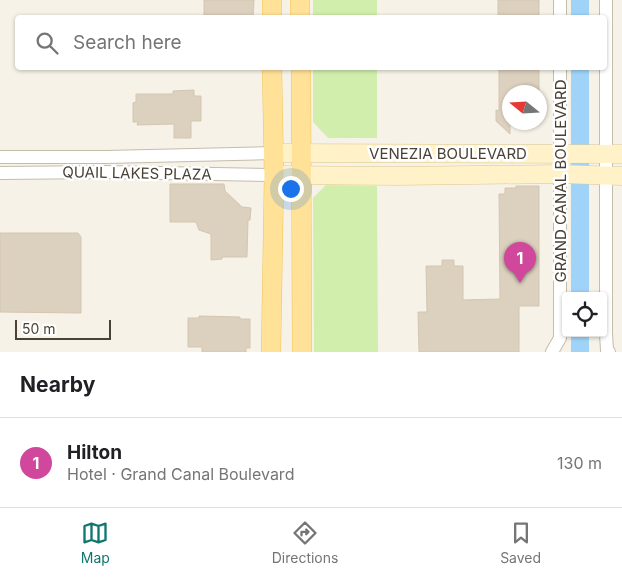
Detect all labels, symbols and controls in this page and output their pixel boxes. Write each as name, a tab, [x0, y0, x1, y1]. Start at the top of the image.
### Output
search box	[15, 15, 607, 70]
icon: search	[33, 29, 61, 57]
text: Search here	[73, 31, 182, 54]
street label: GRAND CANAL BOULEVARD	[551, 80, 570, 283]
north arrow	[502, 85, 547, 130]
street label: VENEZIA BOULEVARD	[369, 144, 527, 163]
street label: QUAIL LAKES PLAZA	[62, 162, 212, 184]
your location	[278, 176, 304, 202]
pin: 1	[504, 242, 536, 283]
map controls	[562, 292, 607, 337]
button: locate	[562, 292, 607, 337]
scale bar	[15, 317, 111, 340]
text: 50 m	[22, 320, 56, 337]
text: Nearby	[20, 372, 95, 397]
text: Hilton	[67, 441, 122, 464]
text: 1	[33, 453, 39, 473]
text: 130 m	[557, 453, 602, 473]
text: Hotel · Grand Canal Boulevard	[67, 464, 294, 484]
tab: Map	[81, 519, 110, 566]
tab: Directions	[272, 519, 338, 566]
tab: Saved	[500, 519, 541, 566]

